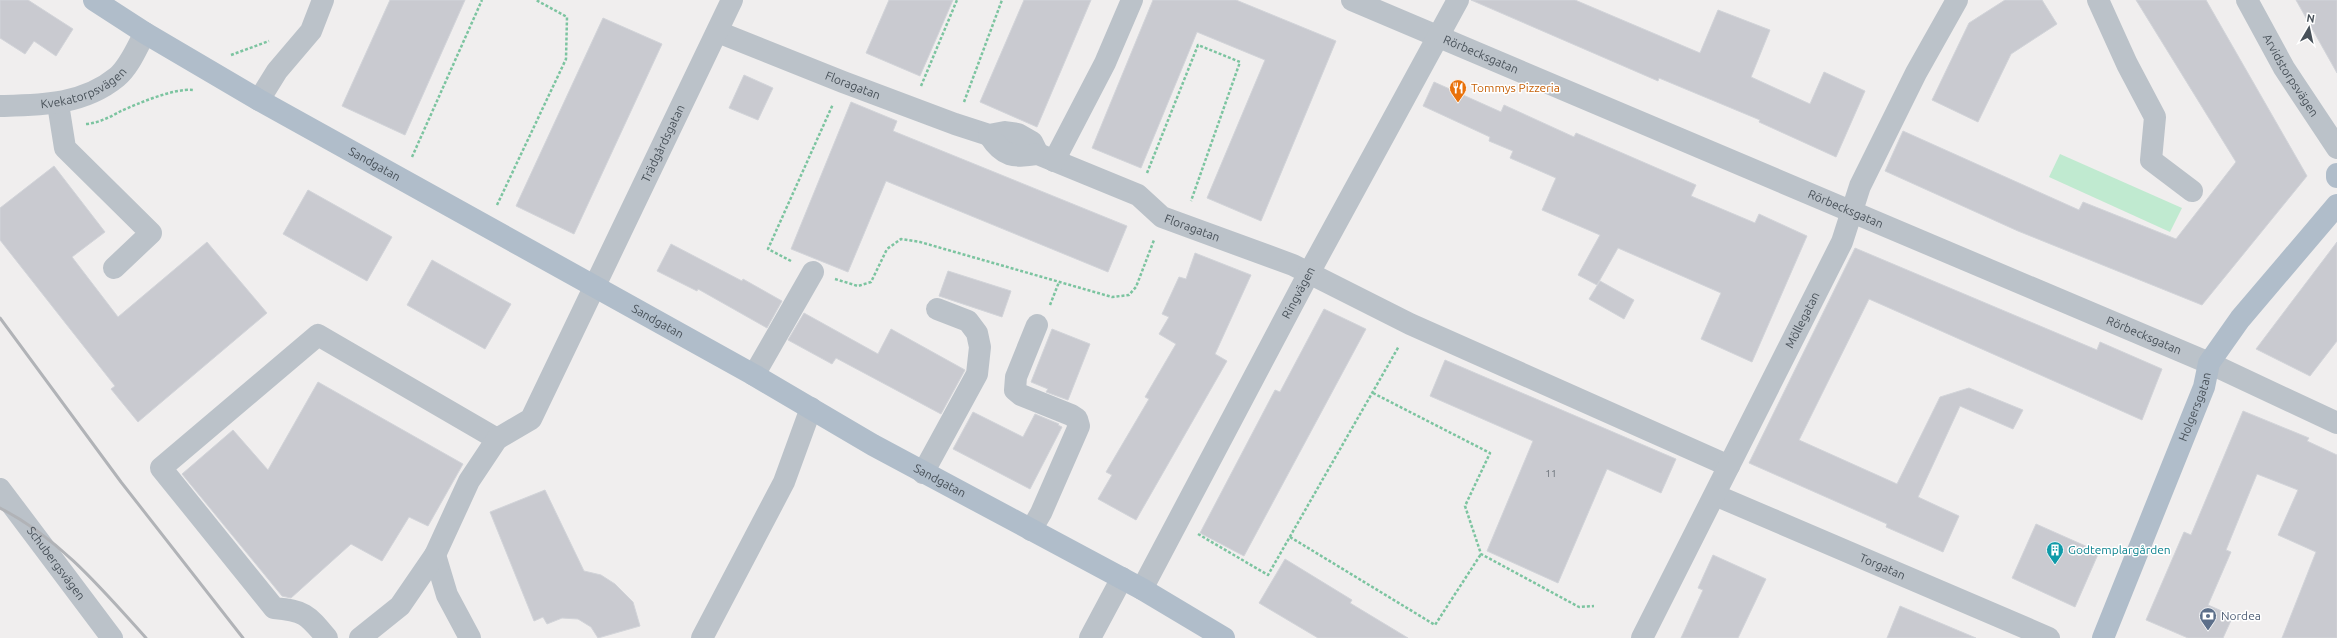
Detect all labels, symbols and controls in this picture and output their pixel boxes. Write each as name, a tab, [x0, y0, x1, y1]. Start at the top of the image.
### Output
north arrow	[2289, 8, 2329, 48]
text: N	[2306, 12, 2316, 25]
street label: Rörbecksgatan	[1442, 32, 1521, 76]
street label: Arvidstorpsvägen	[2261, 32, 2321, 119]
street label: Kvekatorpsvägen	[40, 65, 129, 110]
street label: Floragatan	[823, 69, 882, 101]
restaurant icon: Tommys Pizzeria	[1448, 78, 1468, 103]
place label: Tommys Pizzeria	[1471, 81, 1560, 94]
street label: Trädgårdsgatan	[639, 102, 687, 184]
street label: Sandgatan	[347, 144, 403, 183]
street label: Rörbecksgatan	[1806, 187, 1885, 230]
street label: Floragatan	[1163, 211, 1222, 244]
street label: Ringvägen	[1279, 264, 1317, 321]
street label: Möllegatan	[1782, 290, 1822, 350]
street label: Sandgatan	[630, 301, 686, 341]
street label: Rörbecksgatan	[2105, 313, 2184, 357]
street label: Holgersgatan	[2176, 371, 2213, 443]
street label: Sandgatan	[912, 461, 968, 500]
house number: 11	[1545, 468, 1557, 479]
street label: Schubergsvägen	[25, 524, 88, 602]
building icon: Godtemplargården	[2045, 540, 2065, 565]
place label: Godtemplargården	[2068, 543, 2171, 556]
street label: Torgatan	[1858, 551, 1907, 582]
bank icon: Nordea	[2198, 606, 2218, 631]
place label: Nordea	[2221, 609, 2261, 622]

